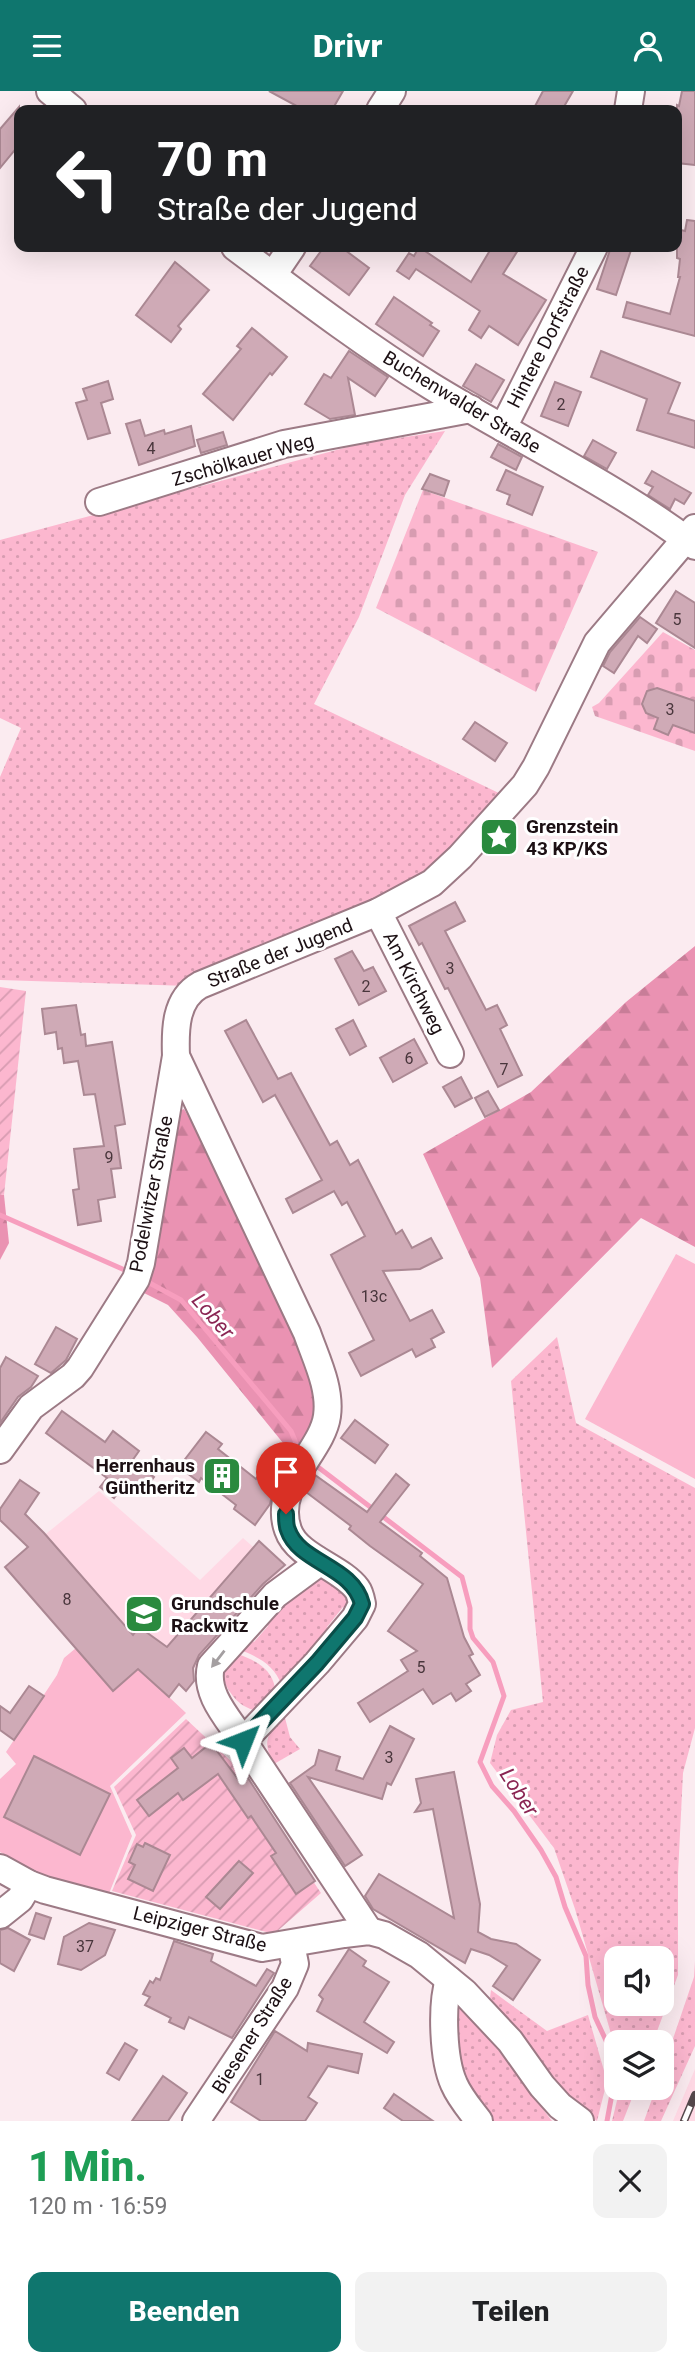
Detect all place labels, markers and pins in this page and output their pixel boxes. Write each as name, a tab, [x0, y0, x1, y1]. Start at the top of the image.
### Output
place label: Grenzstein 43 KP/KS	[526, 815, 618, 860]
place icon: Grenzstein 43 KP/KS	[478, 816, 520, 858]
pin	[256, 1442, 316, 1514]
place label: Herrenhaus Güntheritz	[95, 1454, 195, 1499]
building icon: Herrenhaus Güntheritz	[201, 1455, 243, 1497]
place label: Grundschule Rackwitz	[171, 1592, 279, 1637]
school or university icon: Grundschule Rackwitz	[123, 1593, 165, 1635]

